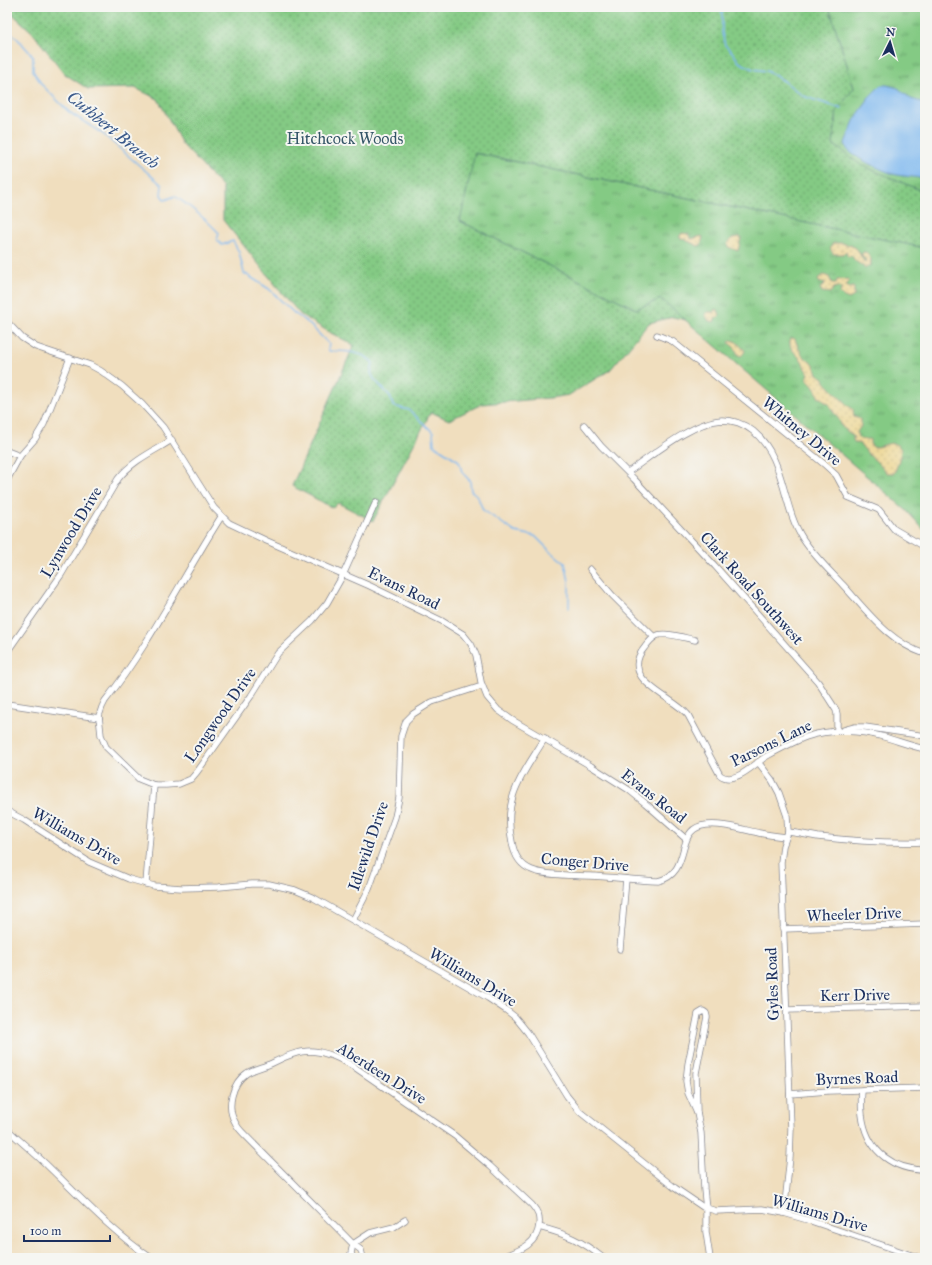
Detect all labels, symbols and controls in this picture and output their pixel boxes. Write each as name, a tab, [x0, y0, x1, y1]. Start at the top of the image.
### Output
north arrow	[870, 22, 910, 62]
text: N	[886, 26, 897, 39]
water label: Cuthbert Branch	[63, 86, 163, 174]
park label: Hitchcock Woods	[287, 129, 404, 148]
street label: Whitney Drive	[759, 392, 846, 470]
street label: Lynwood Drive	[36, 483, 106, 581]
street label: Clark Road Southwest	[696, 528, 808, 649]
street label: Evans Road	[365, 562, 443, 614]
street label: Longwood Drive	[180, 664, 261, 767]
street label: Parsons Lane	[728, 715, 815, 771]
street label: Evans Road	[618, 765, 690, 827]
street label: Idlewild Drive	[344, 799, 392, 893]
street label: Williams Drive	[29, 803, 125, 869]
street label: Conger Drive	[540, 849, 630, 876]
street label: Wheeler Drive	[806, 903, 902, 925]
street label: Williams Drive	[426, 943, 521, 1011]
street label: Gyles Road	[761, 947, 783, 1021]
street label: Kerr Drive	[820, 985, 891, 1005]
street label: Aberdeen Drive	[333, 1037, 430, 1108]
street label: Byrnes Road	[815, 1067, 899, 1089]
street label: Williams Drive	[770, 1190, 871, 1236]
scale bar	[24, 1217, 110, 1243]
text: 100 m	[30, 1224, 61, 1238]

